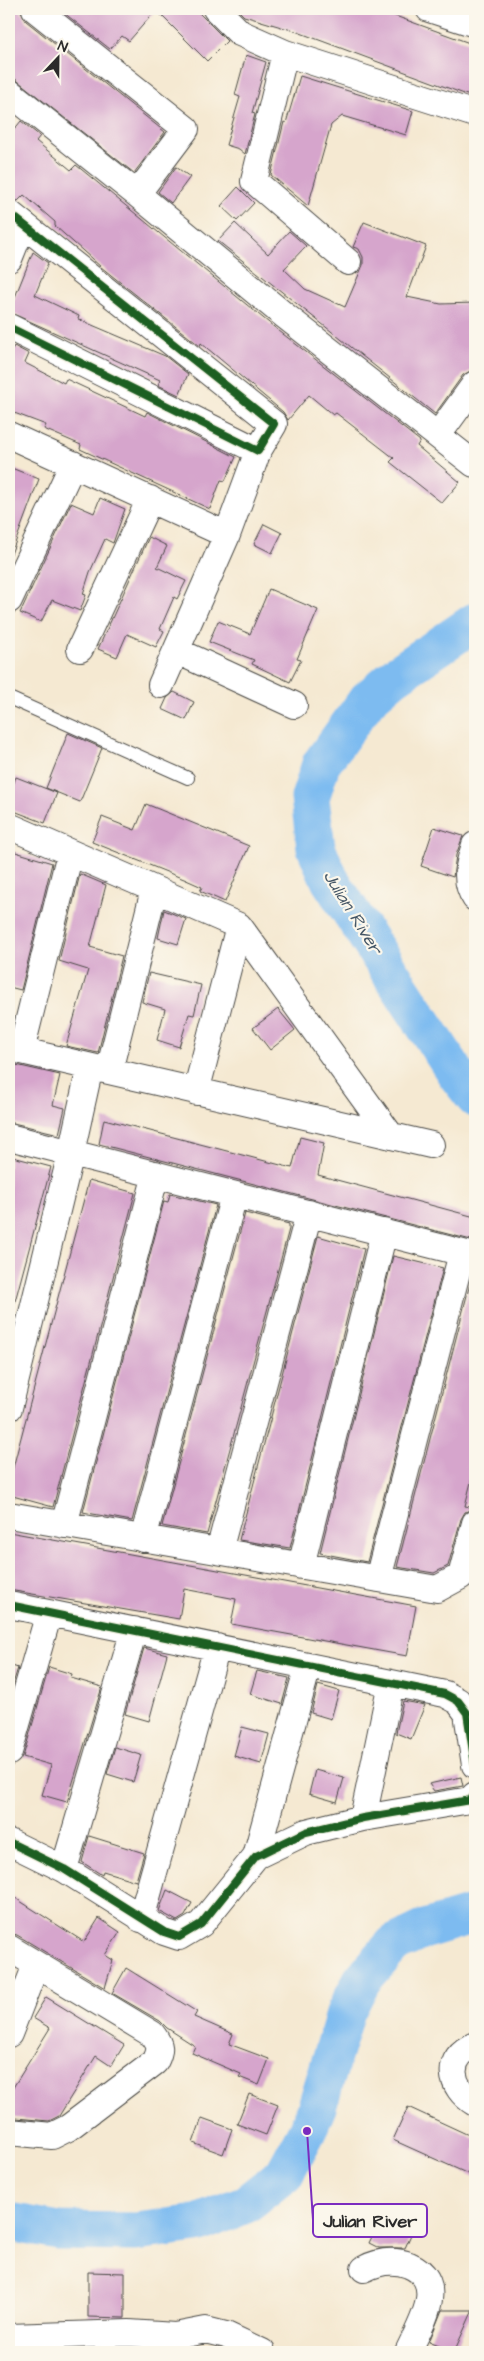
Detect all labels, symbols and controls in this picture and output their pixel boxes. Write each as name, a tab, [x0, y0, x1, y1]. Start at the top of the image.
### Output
north arrow	[32, 32, 82, 82]
text: N	[55, 36, 71, 58]
water label: Julian River	[317, 866, 389, 961]
callout: Julian River	[313, 2204, 427, 2237]
text: Julian River	[322, 2209, 417, 2234]

